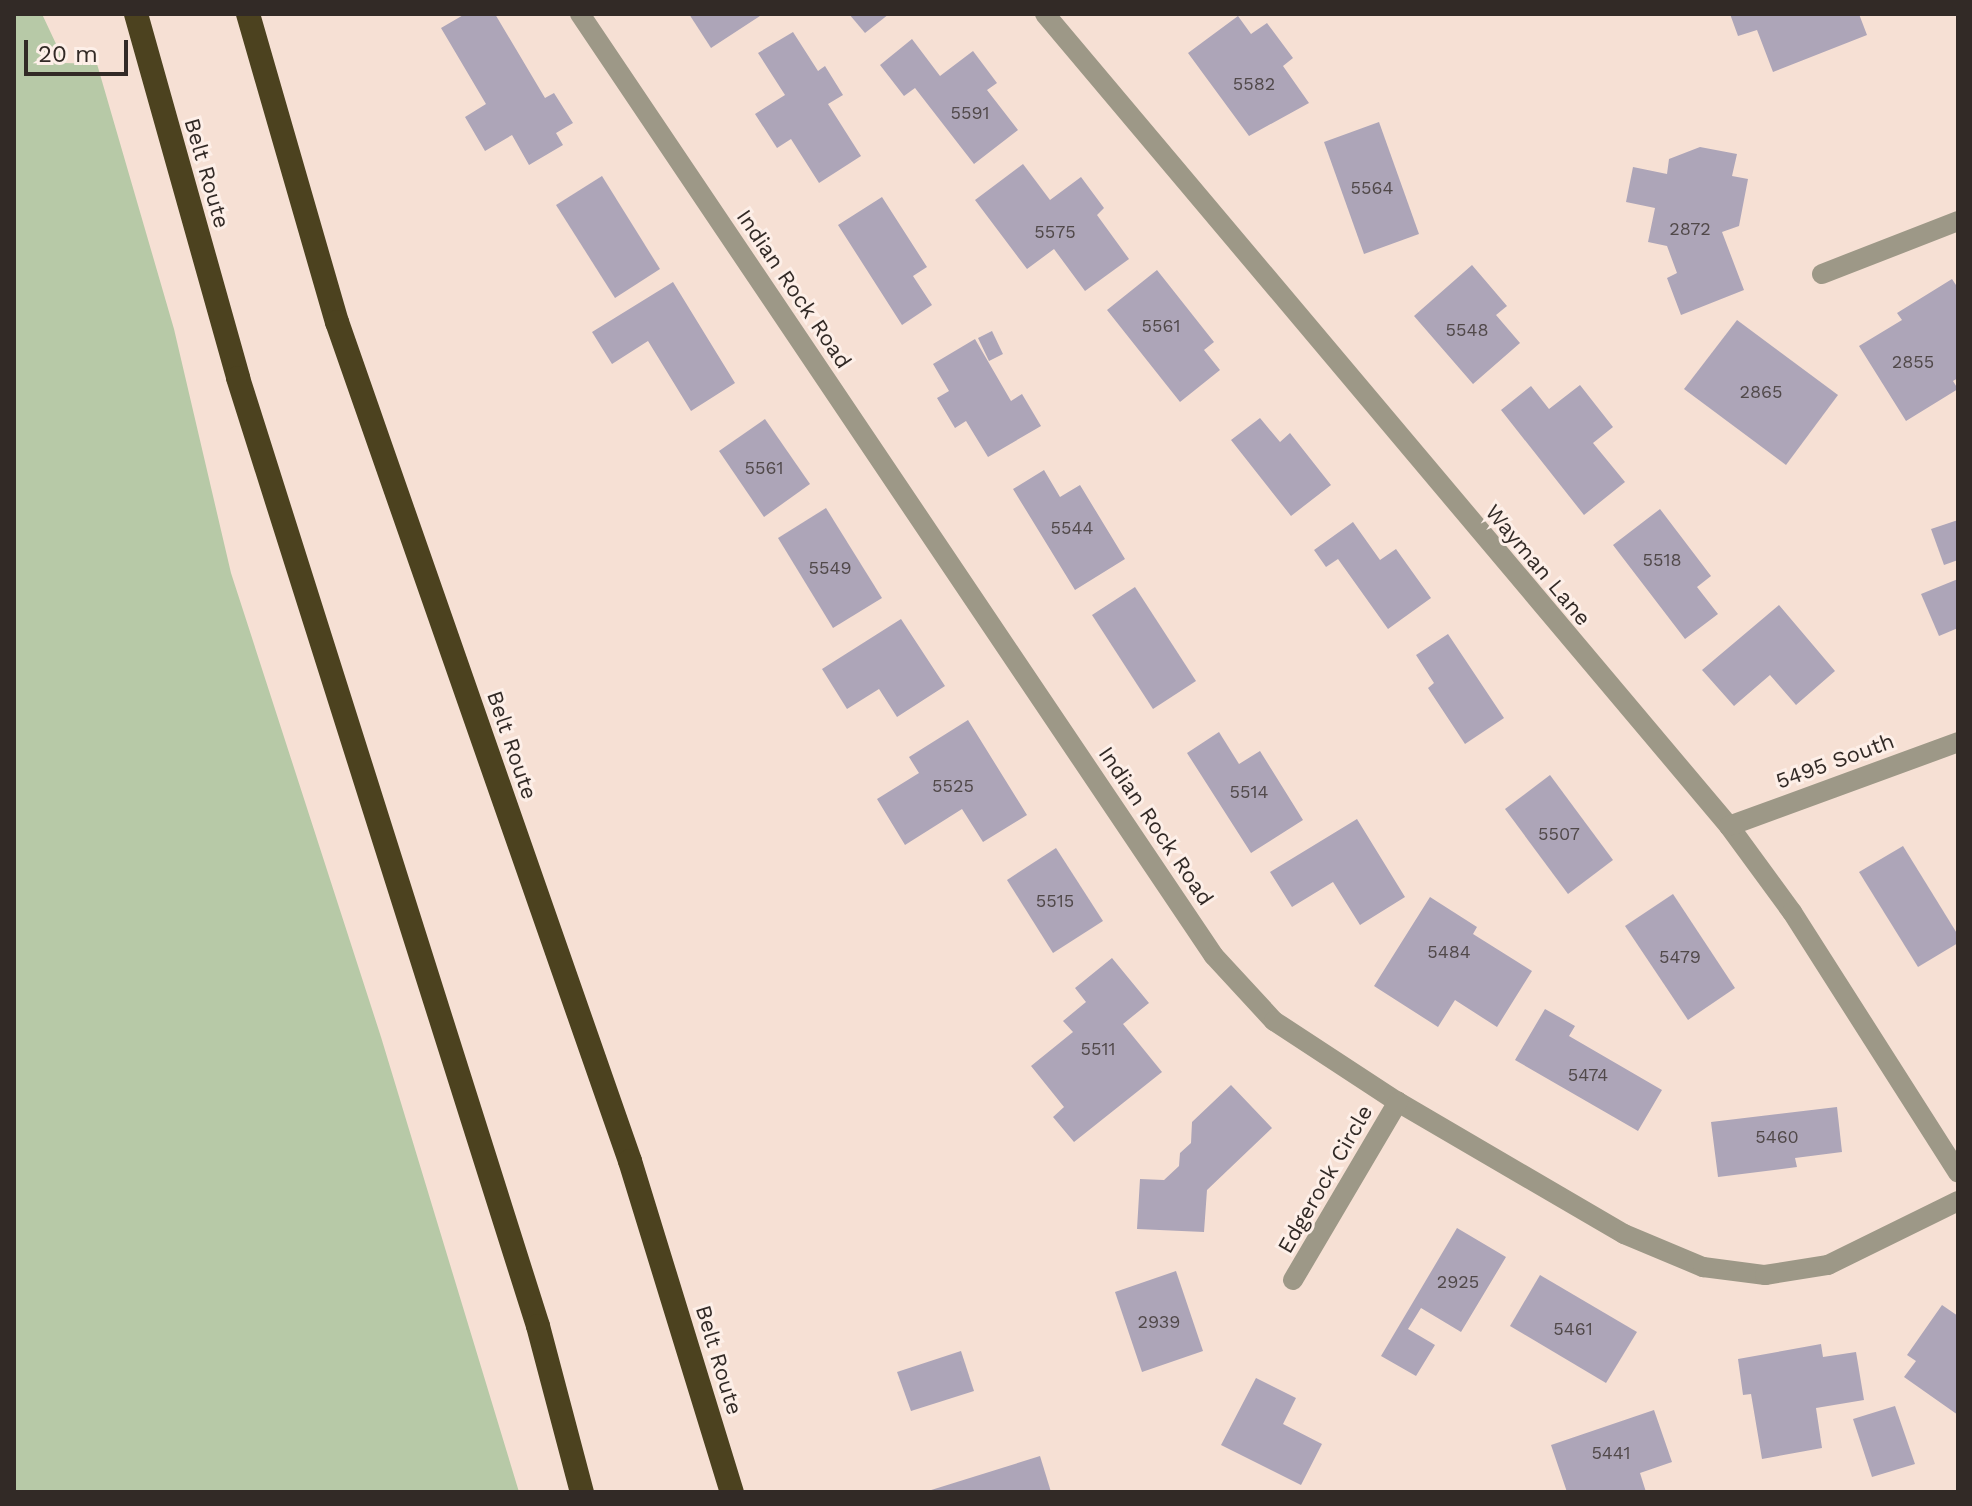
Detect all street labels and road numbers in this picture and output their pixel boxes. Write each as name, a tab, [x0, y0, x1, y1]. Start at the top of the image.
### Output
street label: Belt Route	[179, 115, 235, 231]
street label: Indian Rock Road	[731, 204, 857, 374]
street label: Wayman Lane	[1480, 499, 1596, 631]
street label: Belt Route	[481, 687, 543, 803]
street label: 5495 South	[1772, 727, 1898, 795]
street label: Indian Rock Road	[1093, 741, 1219, 911]
street label: Edgerock Circle	[1272, 1100, 1378, 1258]
street label: Belt Route	[690, 1302, 748, 1418]

